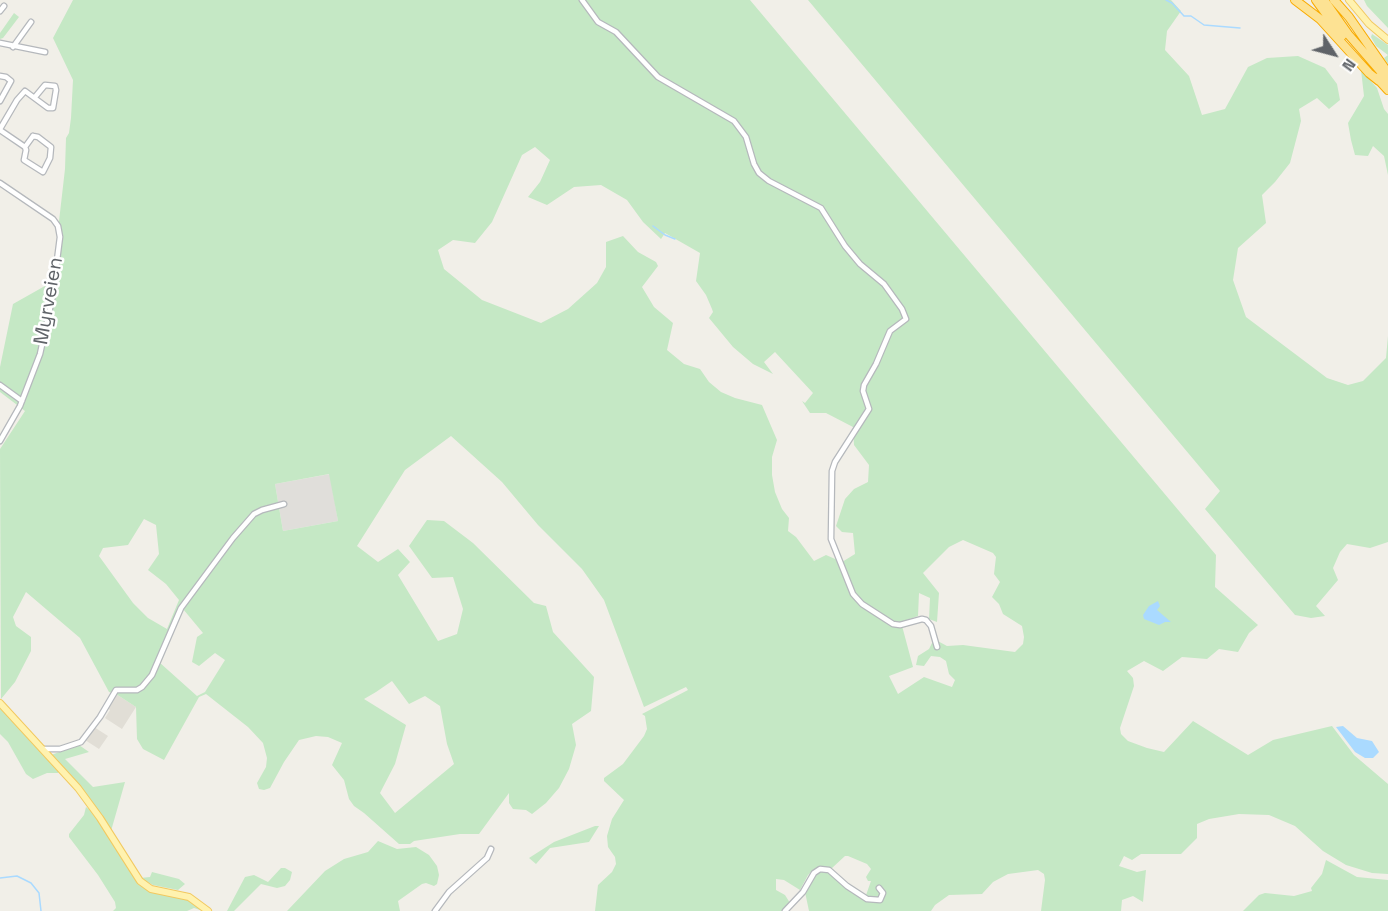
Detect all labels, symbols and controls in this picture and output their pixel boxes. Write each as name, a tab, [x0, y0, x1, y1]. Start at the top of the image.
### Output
north arrow	[1304, 24, 1364, 84]
text: N	[1337, 54, 1361, 75]
street label: Myrveien	[30, 255, 68, 347]

